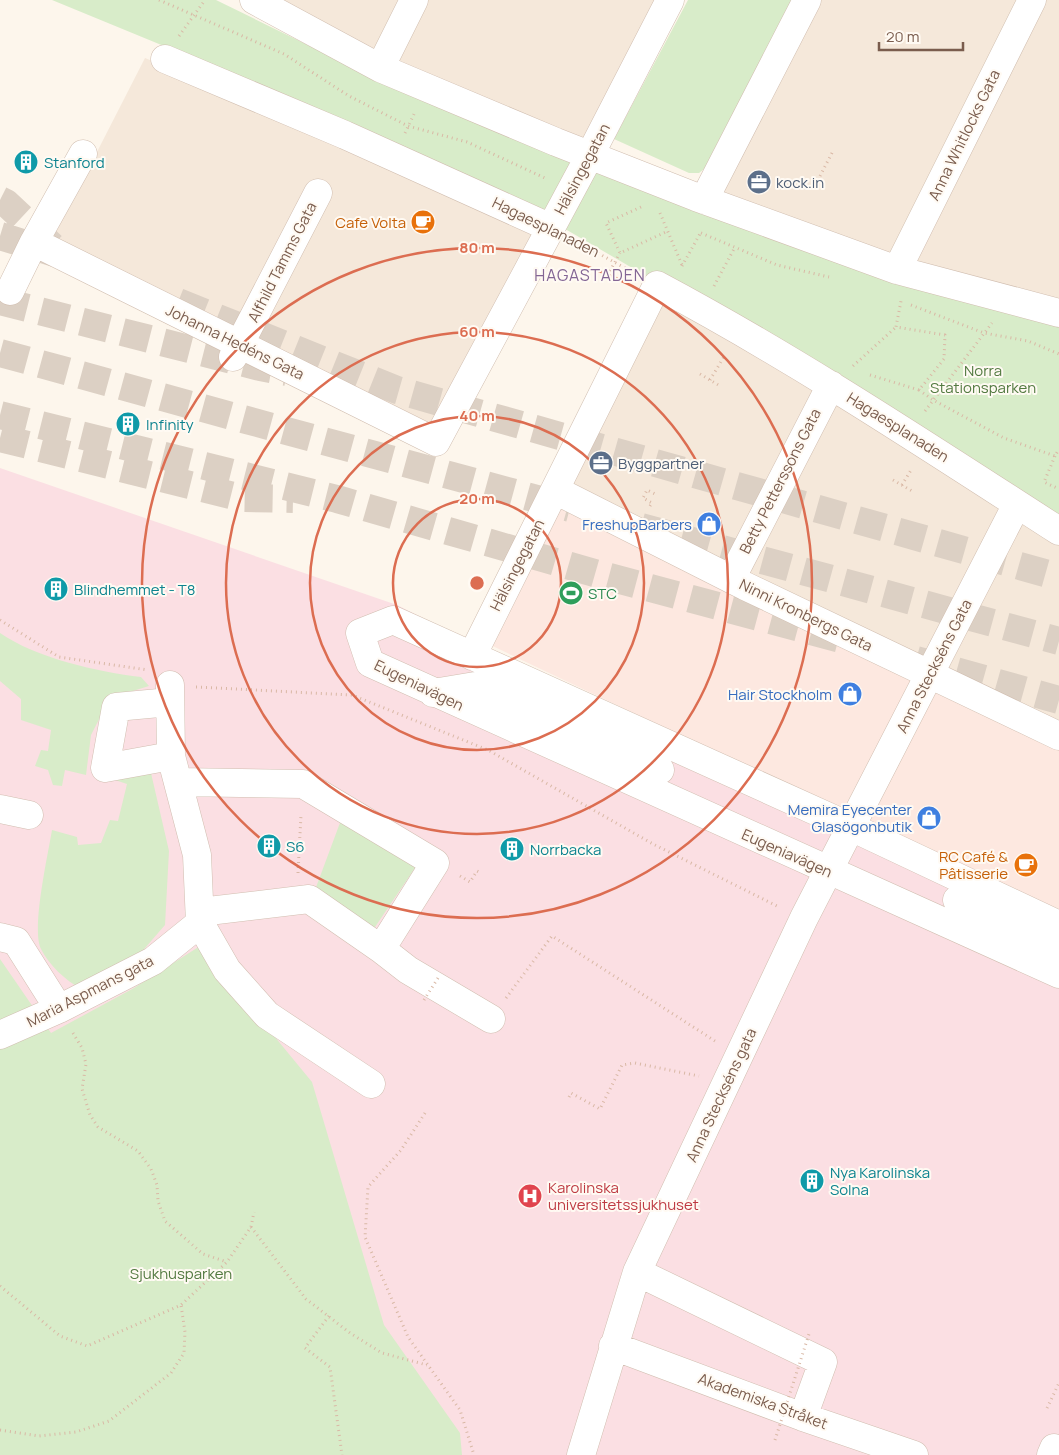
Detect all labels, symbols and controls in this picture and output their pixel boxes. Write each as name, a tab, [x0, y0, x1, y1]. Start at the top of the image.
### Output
scale bar	[879, 20, 963, 52]
text: 20 m	[886, 26, 919, 47]
street label: Anna Whitlocks Gata	[923, 66, 1005, 204]
street label: Hälsingegatan	[549, 120, 615, 218]
building icon: Stanford	[13, 149, 39, 175]
place label: Stanford	[44, 152, 105, 173]
office icon: kock.in	[746, 169, 772, 195]
place label: kock.in	[776, 172, 824, 193]
street label: Hagaesplanaden	[489, 192, 603, 262]
street label: Alfhild Tamms Gata	[243, 198, 321, 326]
cafe icon: Cafe Volta	[410, 209, 436, 235]
place label: Cafe Volta	[335, 212, 406, 233]
text: 80 m	[459, 237, 495, 258]
district label: HAGASTADEN	[534, 264, 646, 286]
street label: Johanna Hedéns Gata	[162, 299, 308, 385]
text: 60 m	[459, 321, 495, 342]
park label: Norra Stationsparken	[930, 360, 1036, 398]
street label: Hagaesplanaden	[843, 387, 953, 467]
text: 40 m	[459, 405, 495, 426]
street label: Betty Petterssons Gata	[734, 405, 826, 557]
building icon: Infinity	[115, 411, 141, 437]
place label: Infinity	[146, 414, 194, 435]
office icon: Byggpartner	[588, 450, 614, 476]
place label: Byggpartner	[618, 453, 705, 474]
text: 20 m	[459, 488, 495, 509]
shop icon: FreshupBarbers	[696, 511, 722, 537]
place label: FreshupBarbers	[582, 514, 692, 535]
street label: Hälsingegatan	[485, 515, 549, 615]
centre of rings	[468, 574, 486, 592]
street label: Ninni Kronbergs Gata	[736, 574, 876, 656]
building icon: Blindhemmet - T8	[43, 576, 69, 602]
place label: Blindhemmet - T8	[74, 579, 196, 600]
sports icon: STC	[558, 580, 584, 606]
place label: STC	[588, 583, 617, 604]
street label: Anna Steckséns Gata	[891, 596, 977, 736]
street label: Eugeniavägen	[371, 654, 467, 716]
shop icon: Hair Stockholm	[837, 681, 863, 707]
place label: Hair Stockholm	[728, 684, 832, 705]
place label: Memira Eyecenter Glasögonbutik	[788, 799, 913, 837]
shop icon: Memira Eyecenter Glasögonbutik	[916, 805, 942, 831]
street label: Eugeniavägen	[738, 824, 836, 882]
building icon: S6	[256, 833, 282, 859]
place label: S6	[286, 836, 305, 857]
building icon: Norrbacka	[499, 836, 525, 862]
place label: Norrbacka	[530, 839, 601, 860]
place label: RC Café & Pâtisserie	[939, 846, 1008, 884]
cafe icon: RC Café & Pâtisserie	[1013, 852, 1039, 878]
street label: Maria Aspmans gata	[23, 950, 157, 1032]
street label: Anna Steckséns gata	[681, 1025, 761, 1165]
place label: Nya Karolinska Solna	[830, 1162, 930, 1200]
building icon: Nya Karolinska Solna	[799, 1168, 825, 1194]
place label: Karolinska universitetssjukhuset	[548, 1177, 699, 1215]
hospital icon: Karolinska universitetssjukhuset	[517, 1183, 543, 1209]
park label: Sjukhusparken	[130, 1263, 232, 1284]
street label: Akademiska Stråket	[695, 1368, 831, 1434]

